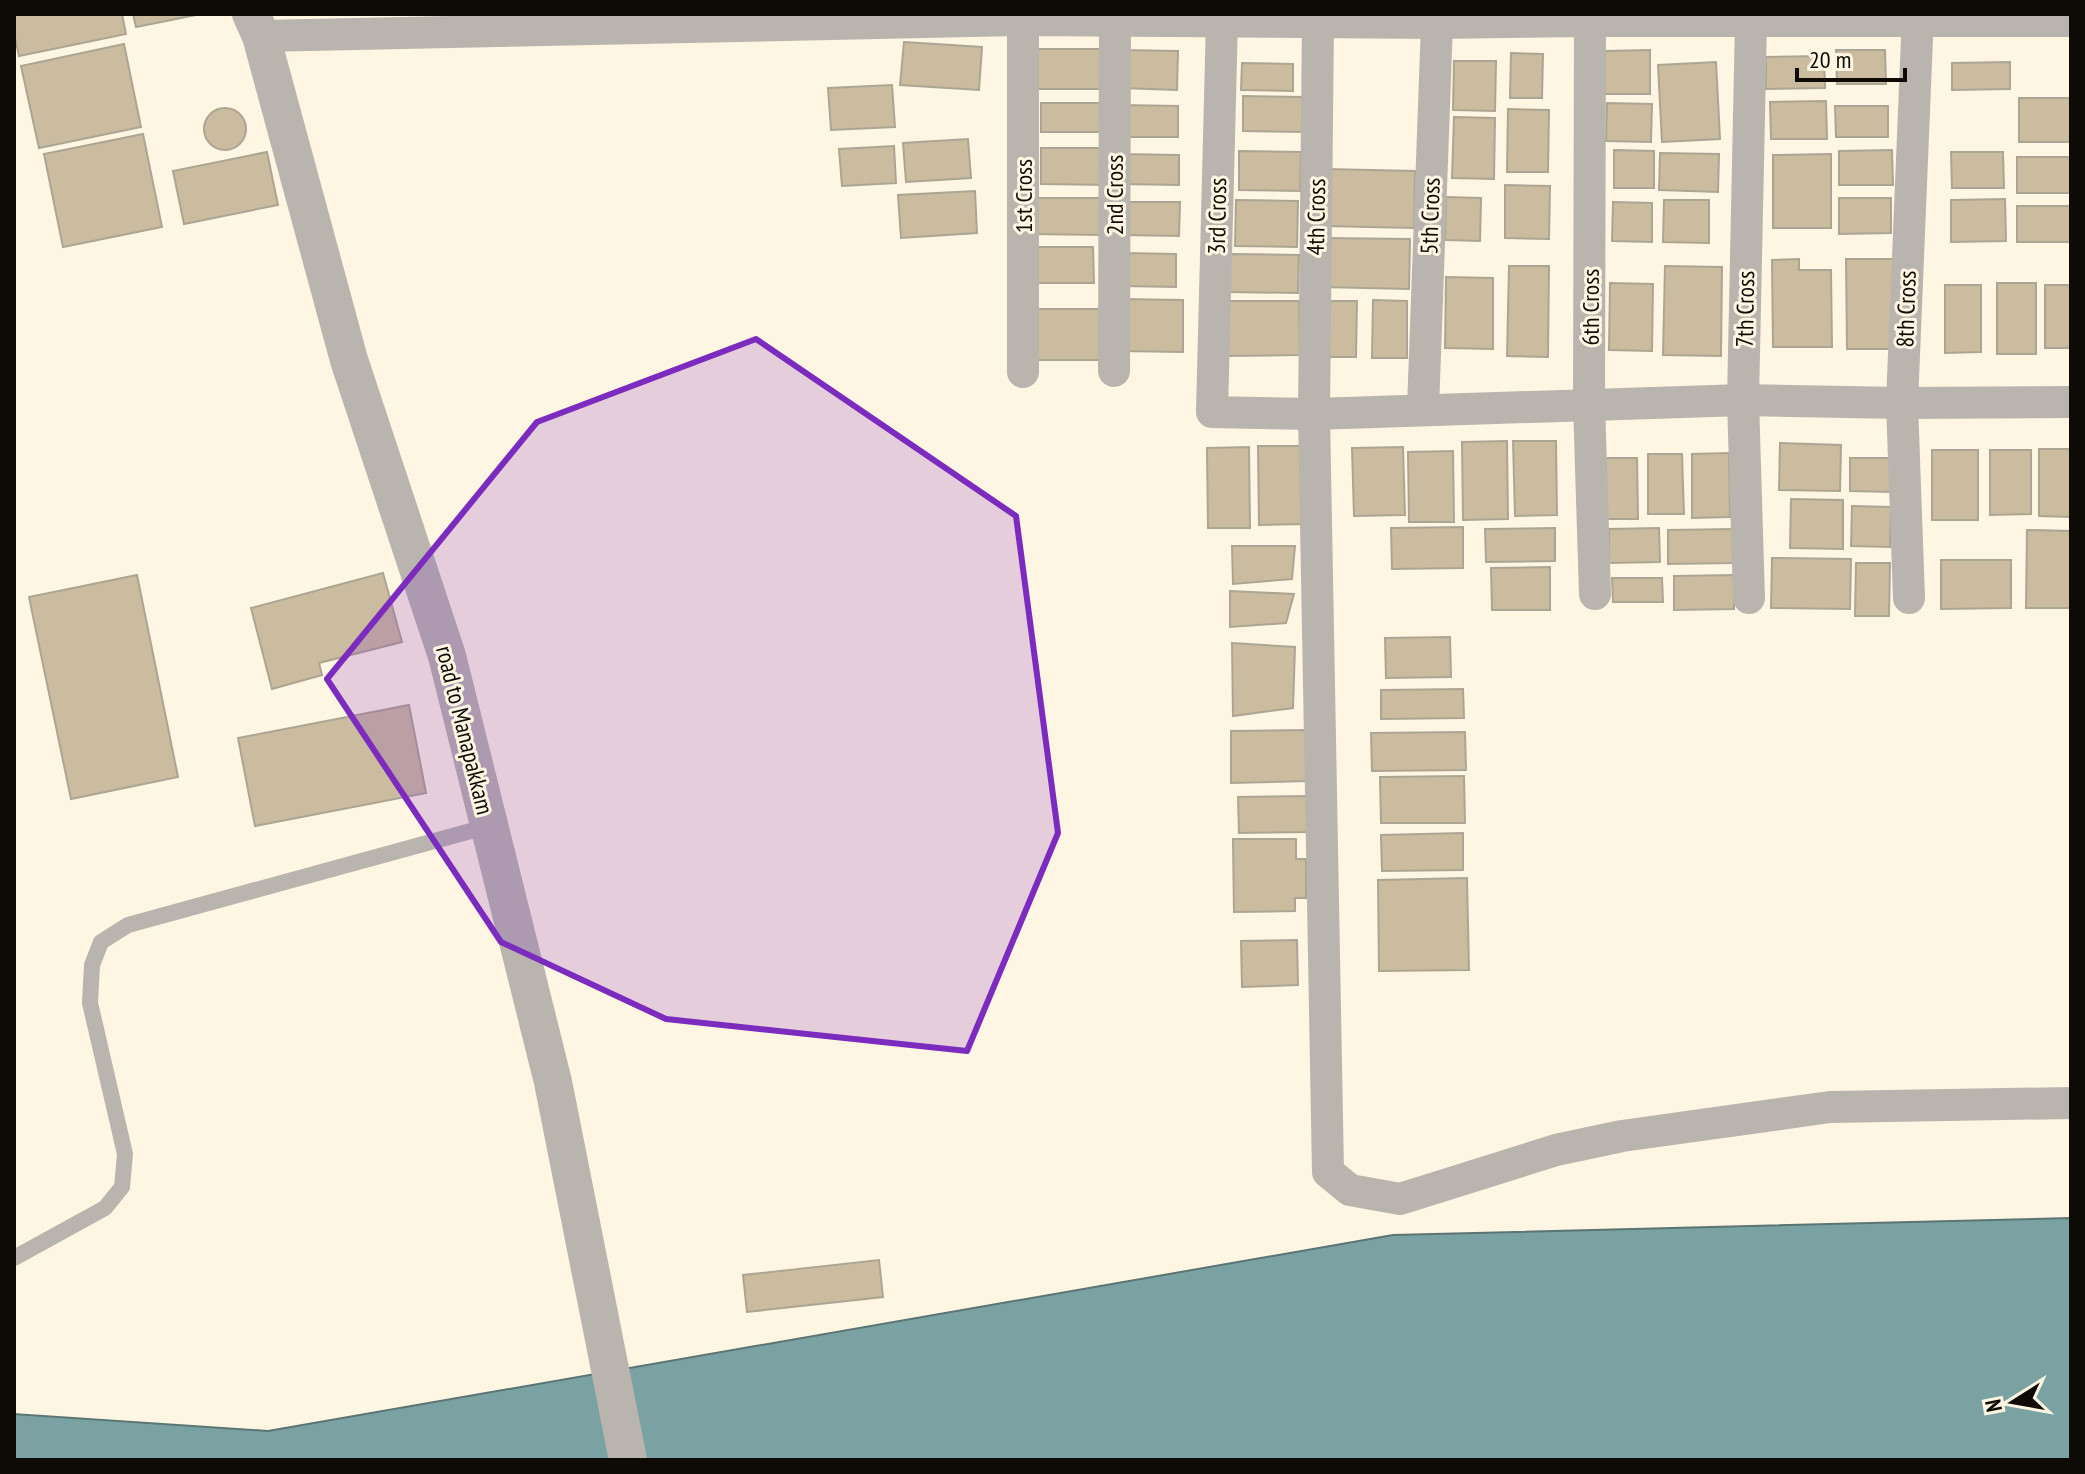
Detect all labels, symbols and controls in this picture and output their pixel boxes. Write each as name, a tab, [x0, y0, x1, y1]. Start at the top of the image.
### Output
scale bar	[1797, 32, 1905, 82]
text: 20 m	[1809, 44, 1851, 75]
street label: 2nd Cross	[1099, 155, 1130, 235]
street label: 1st Cross	[1008, 159, 1039, 233]
street label: 3rd Cross	[1201, 177, 1233, 255]
street label: 5th Cross	[1413, 177, 1447, 255]
street label: 4th Cross	[1300, 178, 1332, 256]
street label: 6th Cross	[1575, 269, 1606, 345]
street label: 7th Cross	[1729, 270, 1761, 348]
street label: 8th Cross	[1889, 270, 1923, 348]
street label: road to Manapakkam	[429, 642, 501, 818]
north arrow	[1973, 1362, 2053, 1442]
text: N	[1978, 1397, 2008, 1414]

